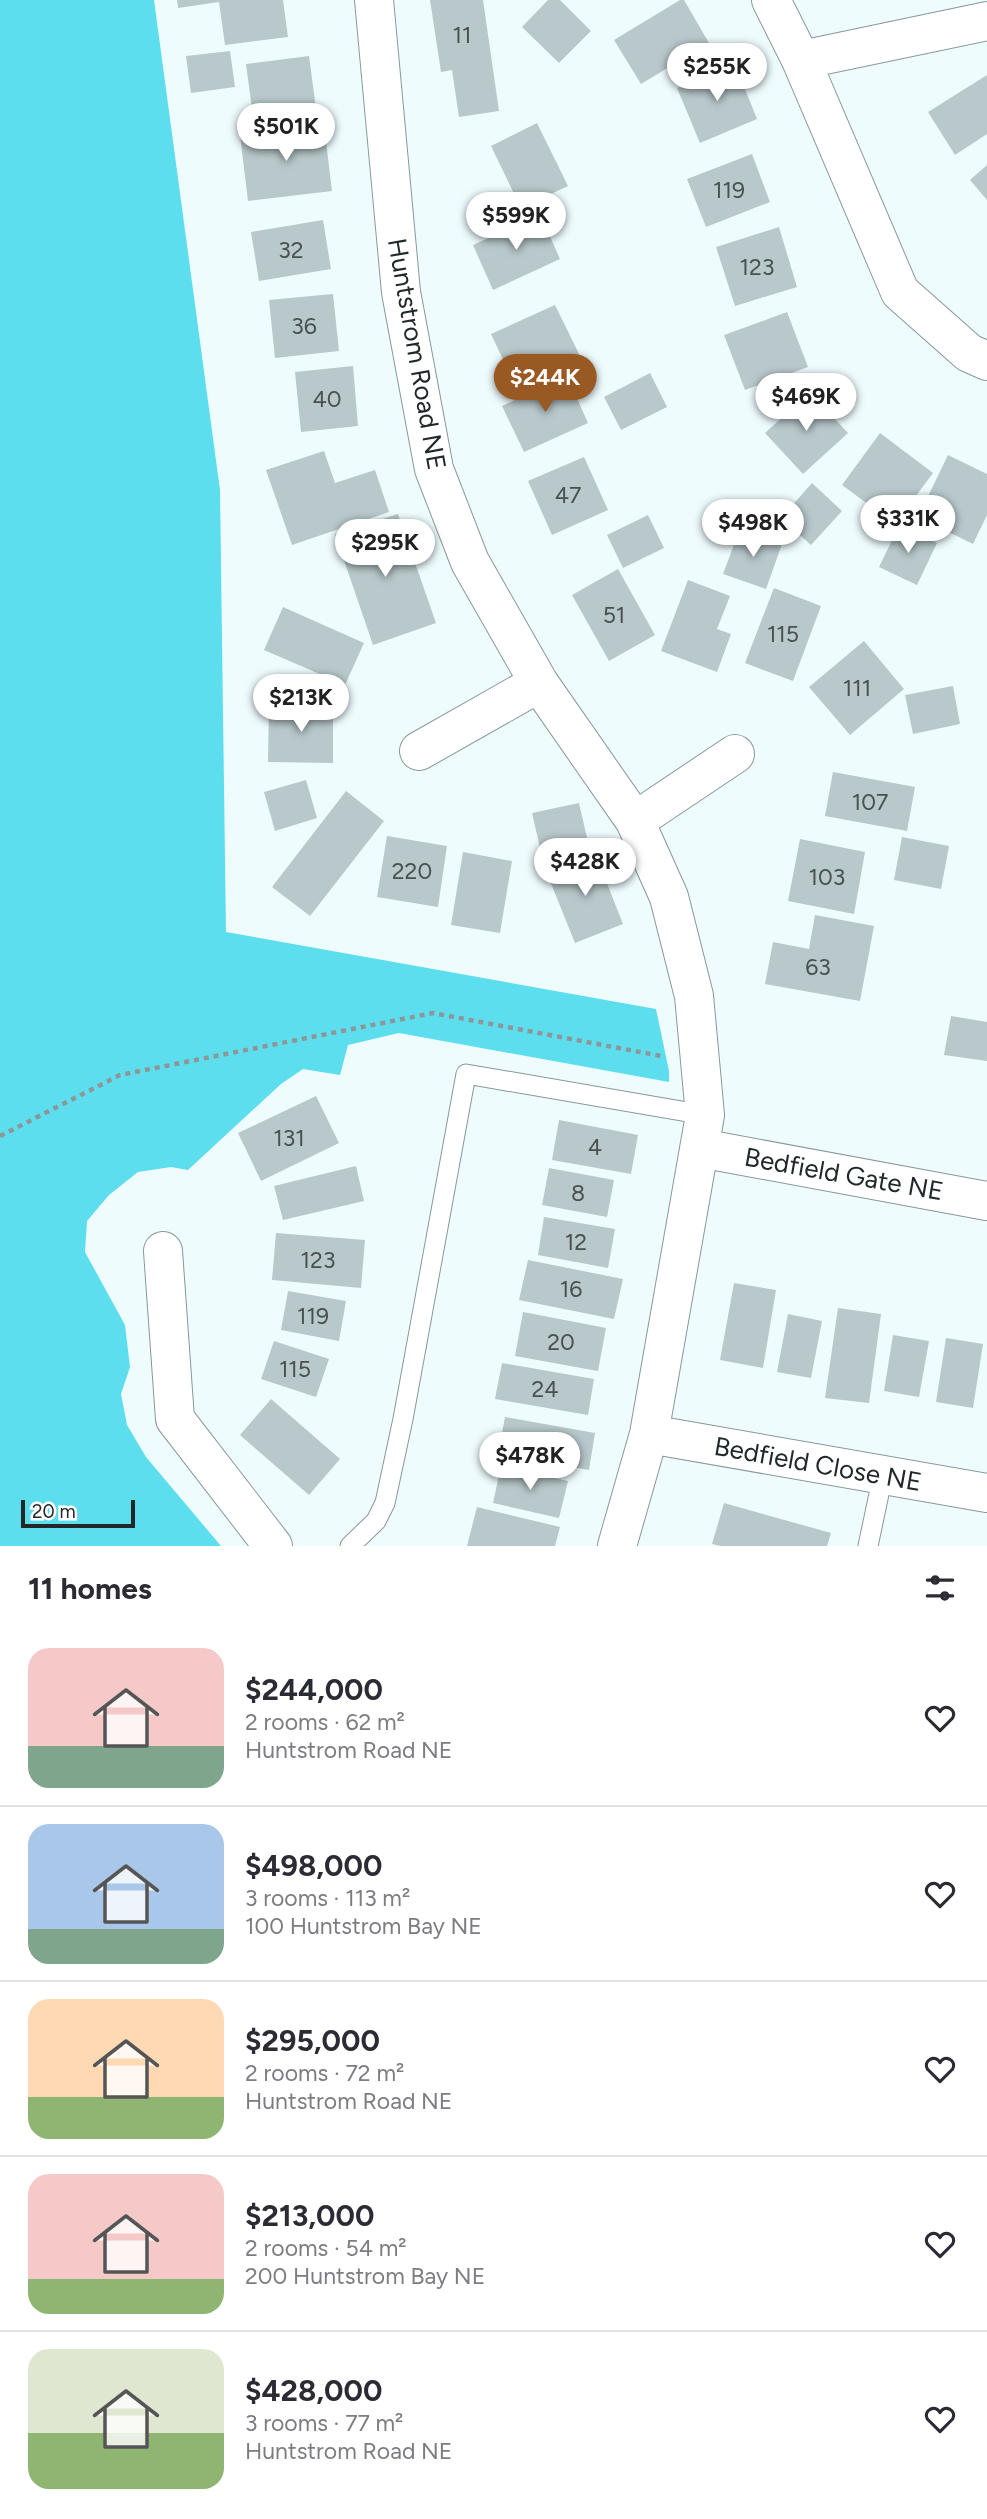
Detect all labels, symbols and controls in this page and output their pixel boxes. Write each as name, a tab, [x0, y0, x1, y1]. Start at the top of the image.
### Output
house number: 11	[453, 21, 472, 49]
pin: $255K	[668, 43, 766, 103]
text: $255K	[683, 52, 751, 80]
pin: $501K	[237, 104, 335, 163]
text: $501K	[253, 112, 319, 140]
house number: 119	[713, 176, 745, 204]
pin: $599K	[467, 192, 565, 252]
text: $599K	[482, 201, 550, 229]
house number: 32	[278, 236, 304, 264]
street label: Huntstrom Road NE	[381, 236, 453, 472]
house number: 123	[740, 253, 774, 281]
house number: 36	[291, 312, 317, 340]
pin: $244K	[496, 354, 594, 414]
text: $244K	[510, 363, 580, 391]
pin: $469K	[757, 374, 855, 433]
text: $469K	[771, 382, 841, 410]
house number: 40	[312, 385, 342, 413]
house number: 47	[555, 481, 581, 509]
pin: $331K	[859, 496, 957, 555]
pin: $498K	[704, 500, 802, 559]
text: $331K	[876, 504, 940, 532]
text: $498K	[718, 508, 788, 536]
pin: $295K	[336, 520, 434, 579]
text: $295K	[351, 528, 419, 556]
house number: 51	[603, 601, 625, 629]
house number: 115	[767, 620, 799, 648]
pin: $213K	[252, 674, 350, 734]
house number: 111	[843, 674, 871, 702]
text: $213K	[269, 683, 333, 711]
house number: 107	[852, 788, 888, 816]
pin: $428K	[536, 838, 634, 898]
text: $428K	[550, 847, 620, 875]
house number: 220	[392, 857, 432, 885]
house number: 103	[809, 863, 845, 891]
house number: 63	[805, 953, 831, 981]
house number: 131	[273, 1124, 305, 1152]
house number: 4	[588, 1133, 602, 1161]
street label: Bedfield Gate NE	[742, 1141, 946, 1207]
house number: 8	[571, 1179, 585, 1207]
house number: 12	[565, 1228, 587, 1256]
house number: 123	[301, 1246, 335, 1274]
house number: 16	[560, 1275, 582, 1303]
house number: 119	[297, 1302, 329, 1330]
house number: 20	[547, 1328, 575, 1356]
house number: 115	[279, 1355, 311, 1383]
house number: 24	[531, 1375, 559, 1403]
street label: Bedfield Close NE	[712, 1430, 924, 1498]
pin: $478K	[481, 1432, 579, 1492]
text: $478K	[495, 1441, 565, 1469]
scale bar	[21, 1497, 135, 1529]
text: 20 m	[32, 1500, 76, 1523]
icon: filters	[921, 1569, 959, 1607]
text: 11 homes	[28, 1570, 152, 1607]
text: $244,000	[245, 1671, 383, 1708]
icon: home	[84, 1676, 168, 1760]
icon: heart	[921, 1699, 959, 1737]
text: 2 rooms · 62 m²	[245, 1708, 405, 1736]
text: Huntstrom Road NE	[245, 1736, 452, 1764]
text: $498,000	[245, 1847, 382, 1884]
icon: home	[84, 1852, 168, 1936]
icon: heart	[921, 1875, 959, 1913]
text: 3 rooms · 113 m²	[245, 1884, 410, 1912]
text: 100 Huntstrom Bay NE	[245, 1912, 482, 1940]
text: $295,000	[245, 2022, 380, 2059]
icon: home	[84, 2027, 168, 2111]
icon: heart	[921, 2050, 959, 2088]
text: 2 rooms · 72 m²	[245, 2059, 404, 2087]
text: Huntstrom Road NE	[245, 2087, 452, 2115]
text: $213,000	[245, 2197, 374, 2234]
icon: home	[84, 2202, 168, 2286]
icon: heart	[921, 2225, 959, 2263]
text: 2 rooms · 54 m²	[245, 2234, 407, 2262]
text: 200 Huntstrom Bay NE	[245, 2262, 485, 2290]
text: $428,000	[245, 2372, 382, 2409]
icon: home	[84, 2377, 168, 2461]
icon: heart	[921, 2400, 959, 2438]
text: 3 rooms · 77 m²	[245, 2409, 403, 2437]
text: Huntstrom Road NE	[245, 2437, 452, 2465]

